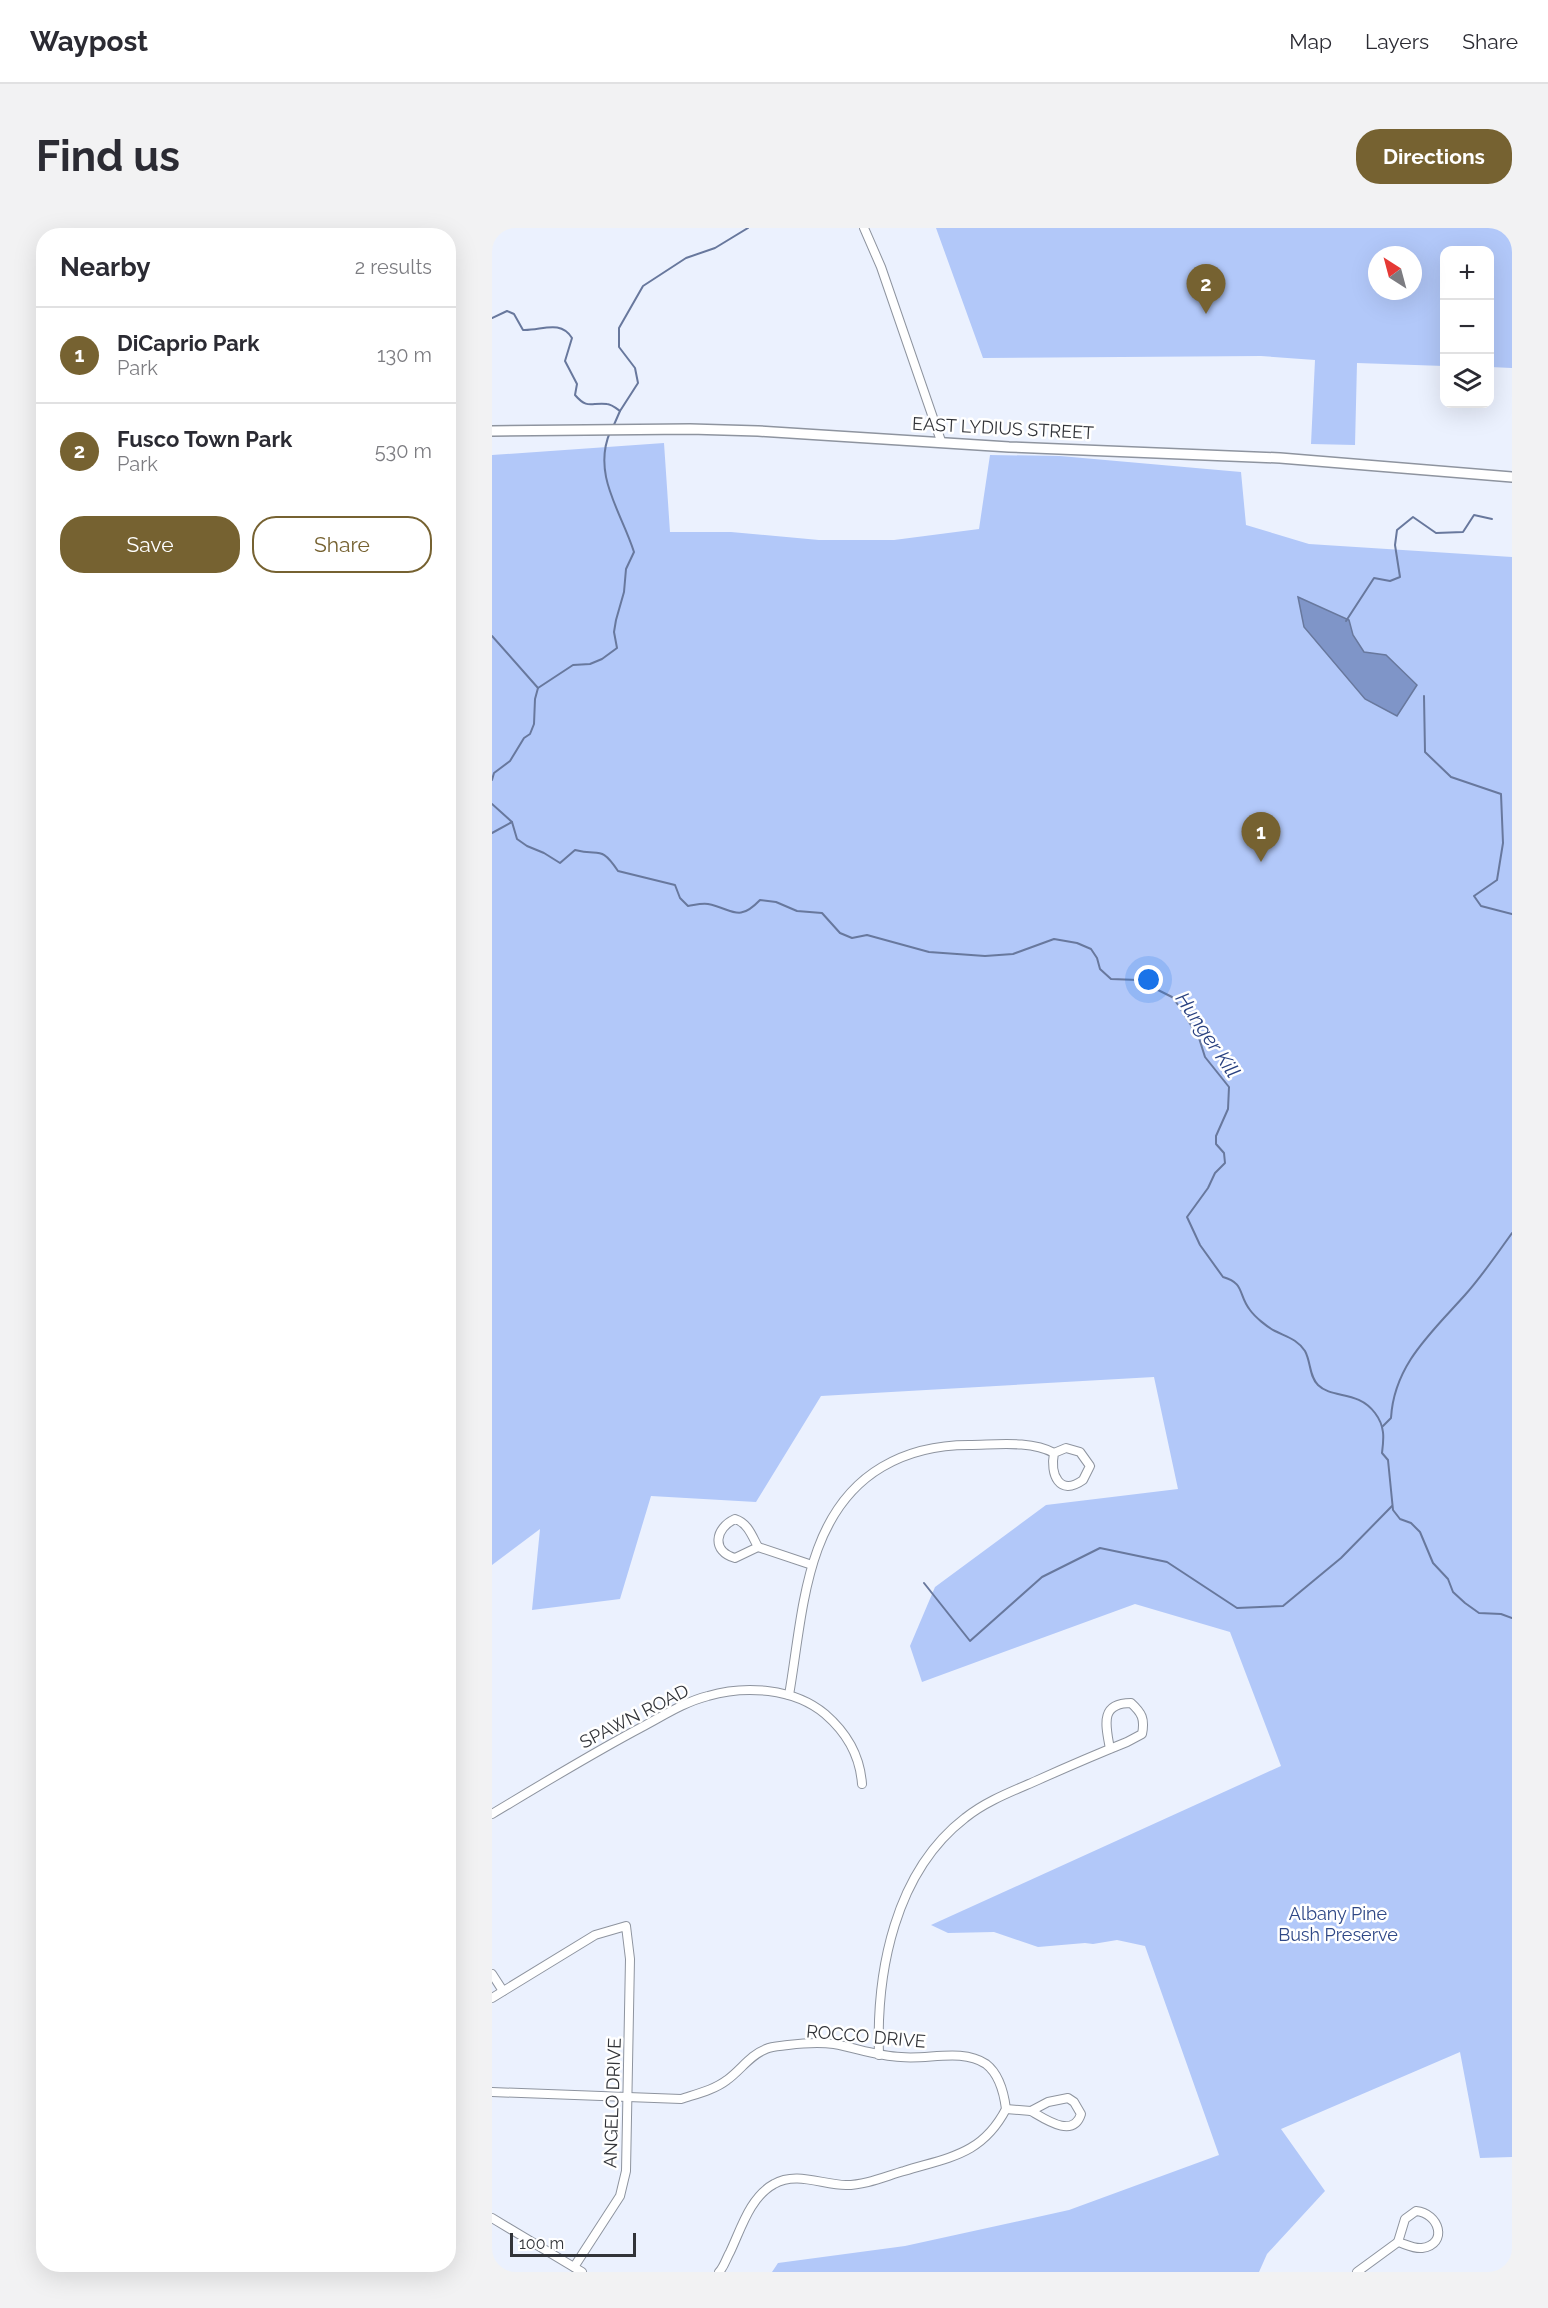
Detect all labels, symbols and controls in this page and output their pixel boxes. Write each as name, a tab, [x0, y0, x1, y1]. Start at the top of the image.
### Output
text: Waypost	[30, 25, 148, 58]
text: Map	[1289, 29, 1332, 54]
text: Layers	[1365, 29, 1429, 54]
text: Share	[1462, 29, 1518, 54]
button: Directions	[1356, 129, 1512, 184]
text: Find us	[36, 132, 180, 181]
north arrow	[1368, 246, 1422, 300]
map controls	[1440, 246, 1494, 408]
button: +	[1440, 246, 1494, 300]
text: Nearby	[60, 252, 150, 282]
text: 2 results	[355, 255, 432, 279]
pin: 2	[1186, 264, 1226, 314]
button: −	[1440, 300, 1494, 354]
text: DiCaprio Park	[117, 330, 260, 356]
text: 1	[75, 343, 84, 367]
text: 130 m	[377, 343, 432, 367]
button: layers	[1440, 354, 1494, 408]
text: Park	[117, 356, 158, 380]
street label: EAST LYDIUS STREET	[912, 413, 1094, 443]
text: Fusco Town Park	[117, 426, 292, 452]
text: 2	[74, 439, 85, 463]
text: 530 m	[375, 439, 432, 463]
text: Park	[117, 452, 158, 476]
button: Save	[60, 516, 240, 573]
button: Share	[252, 516, 432, 573]
pin: 1	[1242, 812, 1280, 862]
your location	[1134, 965, 1163, 994]
water label: Hunger Kill	[1171, 988, 1245, 1082]
street label: SPAWN ROAD	[576, 1679, 692, 1752]
park label: Albany Pine Bush Preserve	[1278, 1903, 1398, 1945]
street label: ROCCO DRIVE	[805, 2020, 927, 2052]
street label: ANGELO DRIVE	[599, 2038, 625, 2168]
scale bar	[510, 2230, 636, 2258]
text: 100 m	[519, 2234, 564, 2253]

